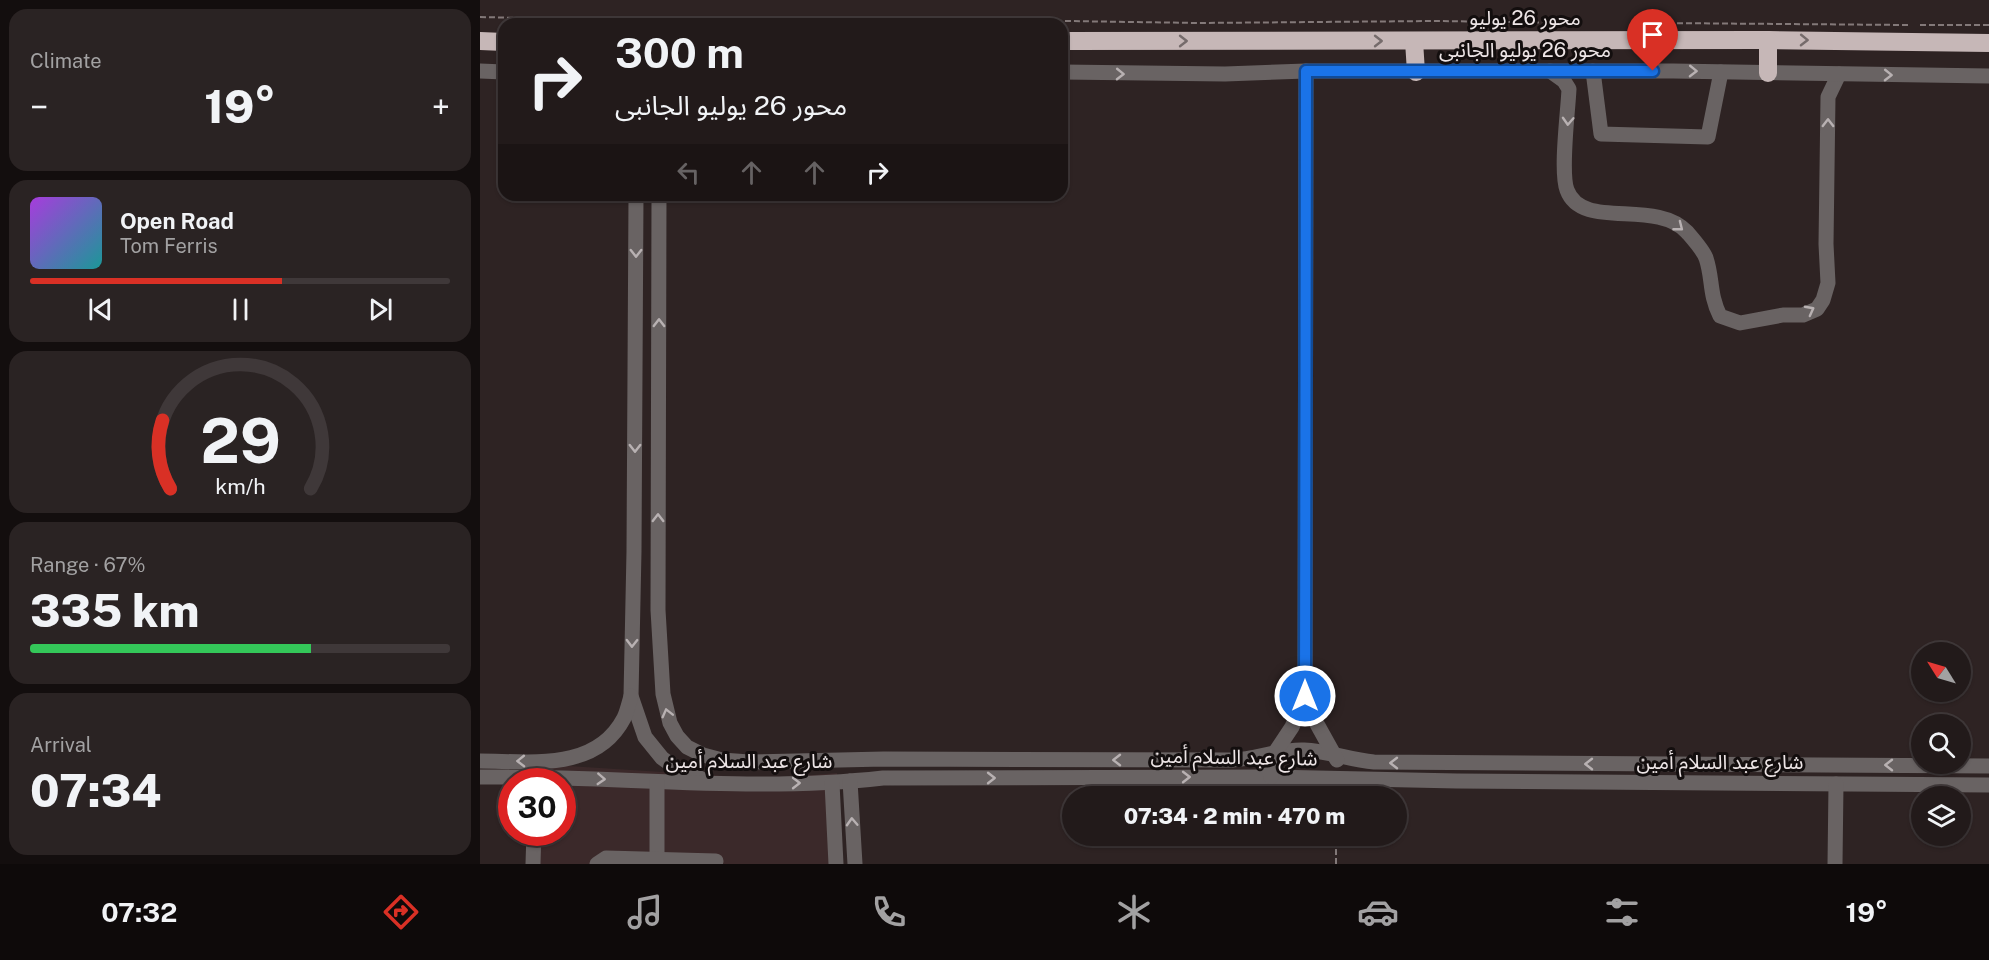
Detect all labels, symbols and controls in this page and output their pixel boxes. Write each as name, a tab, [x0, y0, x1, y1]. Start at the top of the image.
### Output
street label: محور 26 يوليو	[1469, 6, 1581, 30]
pin	[1627, 9, 1678, 71]
icon: arrive	[1636, 18, 1669, 51]
text: 300 m	[615, 28, 744, 77]
one-way arrow	[1800, 34, 1809, 46]
one-way arrow	[1179, 35, 1188, 47]
one-way arrow	[1374, 35, 1383, 47]
street label: محور 26 يوليو الجانبى	[1439, 38, 1611, 62]
icon: right	[516, 42, 594, 120]
text: Climate	[30, 49, 102, 73]
one-way arrow	[1689, 65, 1698, 77]
one-way arrow	[1116, 67, 1125, 80]
one-way arrow	[1884, 68, 1893, 81]
text: 19°	[204, 80, 276, 133]
text: −	[30, 88, 48, 126]
text: +	[432, 88, 450, 126]
text: محور 26 يوليو الجانبى	[615, 89, 847, 121]
one-way arrow	[1561, 116, 1574, 125]
one-way arrow	[1821, 118, 1834, 127]
icon: left	[672, 156, 705, 189]
icon: ahead	[735, 156, 768, 189]
icon: ahead	[798, 156, 831, 189]
icon: right	[861, 156, 894, 189]
text: Open Road	[120, 208, 234, 234]
one-way arrow	[1673, 220, 1684, 231]
text: Tom Ferris	[120, 234, 218, 258]
one-way arrow	[630, 249, 642, 258]
icon: previous	[84, 293, 117, 326]
icon: pause	[224, 293, 257, 326]
icon: next	[364, 293, 397, 326]
one-way arrow	[1804, 306, 1814, 317]
one-way arrow	[653, 319, 665, 328]
text: 29	[200, 404, 280, 477]
one-way arrow	[629, 444, 641, 453]
text: km/h	[215, 474, 265, 499]
one-way arrow	[652, 514, 665, 523]
text: Range · 67%	[30, 553, 146, 577]
text: 335 km	[30, 584, 199, 637]
one-way arrow	[626, 639, 638, 648]
north arrow	[1911, 642, 1971, 702]
map controls	[1911, 642, 1971, 846]
position arrow	[1273, 664, 1337, 728]
one-way arrow	[662, 708, 675, 718]
button: search	[1911, 714, 1971, 774]
text: Arrival	[30, 733, 92, 757]
street label: شارع عبد السلام أمين	[1150, 744, 1318, 773]
street label: شارع عبد السلام أمين	[666, 749, 833, 776]
street label: شارع عبد السلام أمين	[1637, 750, 1804, 777]
one-way arrow	[1113, 754, 1122, 766]
one-way arrow	[517, 755, 526, 767]
one-way arrow	[1389, 756, 1398, 769]
one-way arrow	[1584, 757, 1593, 770]
one-way arrow	[1884, 759, 1893, 771]
text: 07:34	[30, 764, 161, 817]
speed limit sign: 30	[498, 768, 576, 846]
one-way arrow	[1182, 771, 1191, 783]
one-way arrow	[987, 772, 996, 784]
one-way arrow	[597, 773, 606, 786]
one-way arrow	[792, 777, 801, 789]
button: layers	[1911, 786, 1971, 846]
text: 07:34 · 2 min · 470 m	[1124, 803, 1345, 829]
one-way arrow	[846, 818, 859, 827]
icon: directions	[380, 891, 422, 933]
icon: music	[624, 891, 666, 933]
icon: phone	[868, 891, 910, 933]
icon: climate	[1113, 891, 1155, 933]
icon: car	[1357, 891, 1399, 933]
icon: filters	[1601, 891, 1643, 933]
text: 07:32	[101, 896, 177, 928]
text: 19°	[1846, 896, 1888, 928]

